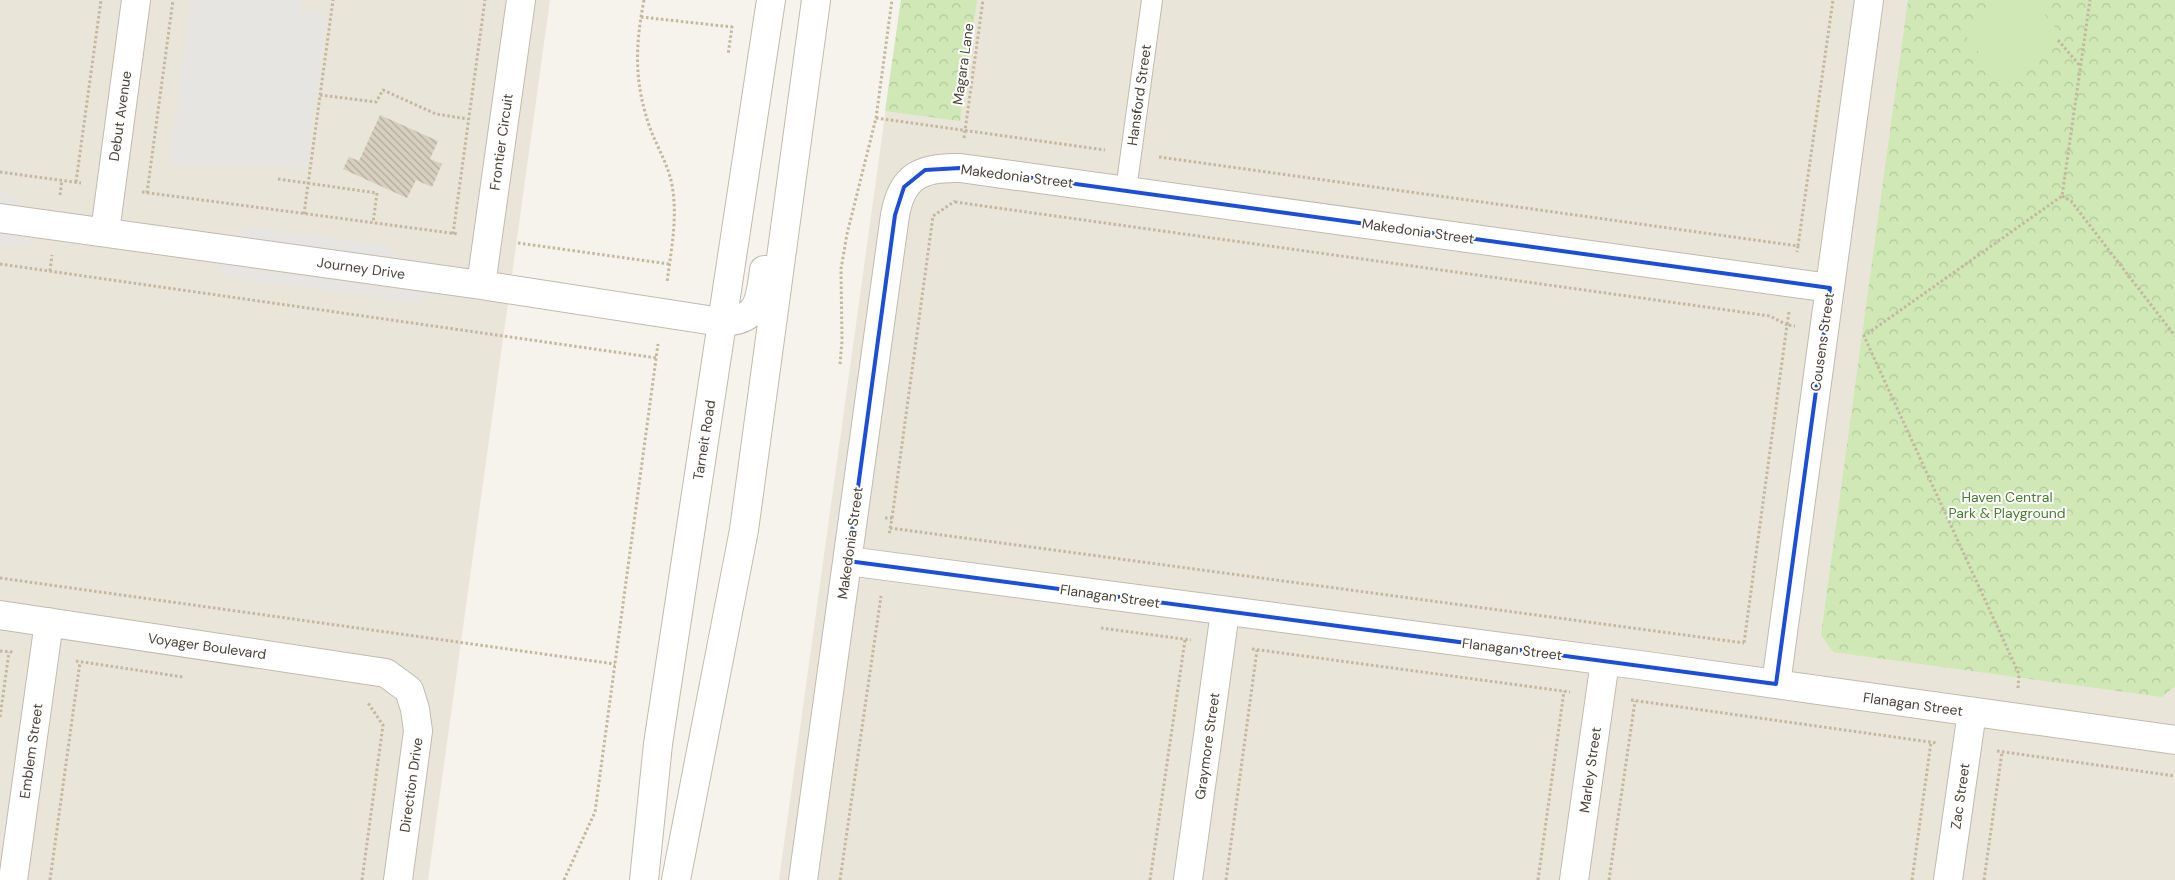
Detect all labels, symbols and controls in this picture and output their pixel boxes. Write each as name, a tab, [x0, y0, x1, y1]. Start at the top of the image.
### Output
street label: Magara Lane	[948, 22, 978, 106]
street label: Hansford Street	[1123, 43, 1155, 147]
street label: Debut Avenue	[105, 70, 135, 162]
street label: Frontier Circuit	[485, 92, 517, 192]
street label: Makedonia Street	[960, 160, 1074, 192]
street label: Makedonia Street	[1361, 214, 1475, 248]
street label: Journey Drive	[316, 253, 406, 283]
street label: Cousens Street	[1806, 291, 1838, 393]
street label: Tarneit Road	[689, 399, 719, 481]
street label: Makedonia Street	[833, 486, 867, 600]
park label: Haven Central Park & Playground	[1948, 488, 2066, 522]
street label: Flanagan Street	[1059, 580, 1161, 612]
street label: Voyager Boulevard	[147, 629, 267, 663]
street label: Flanagan Street	[1461, 634, 1563, 664]
street label: Flanagan Street	[1862, 688, 1964, 720]
street label: Graymore Street	[1191, 691, 1223, 801]
street label: Emblem Street	[15, 702, 47, 800]
street label: Marley Street	[1575, 726, 1605, 814]
street label: Direction Drive	[395, 736, 427, 834]
street label: Zac Street	[1946, 762, 1974, 830]

